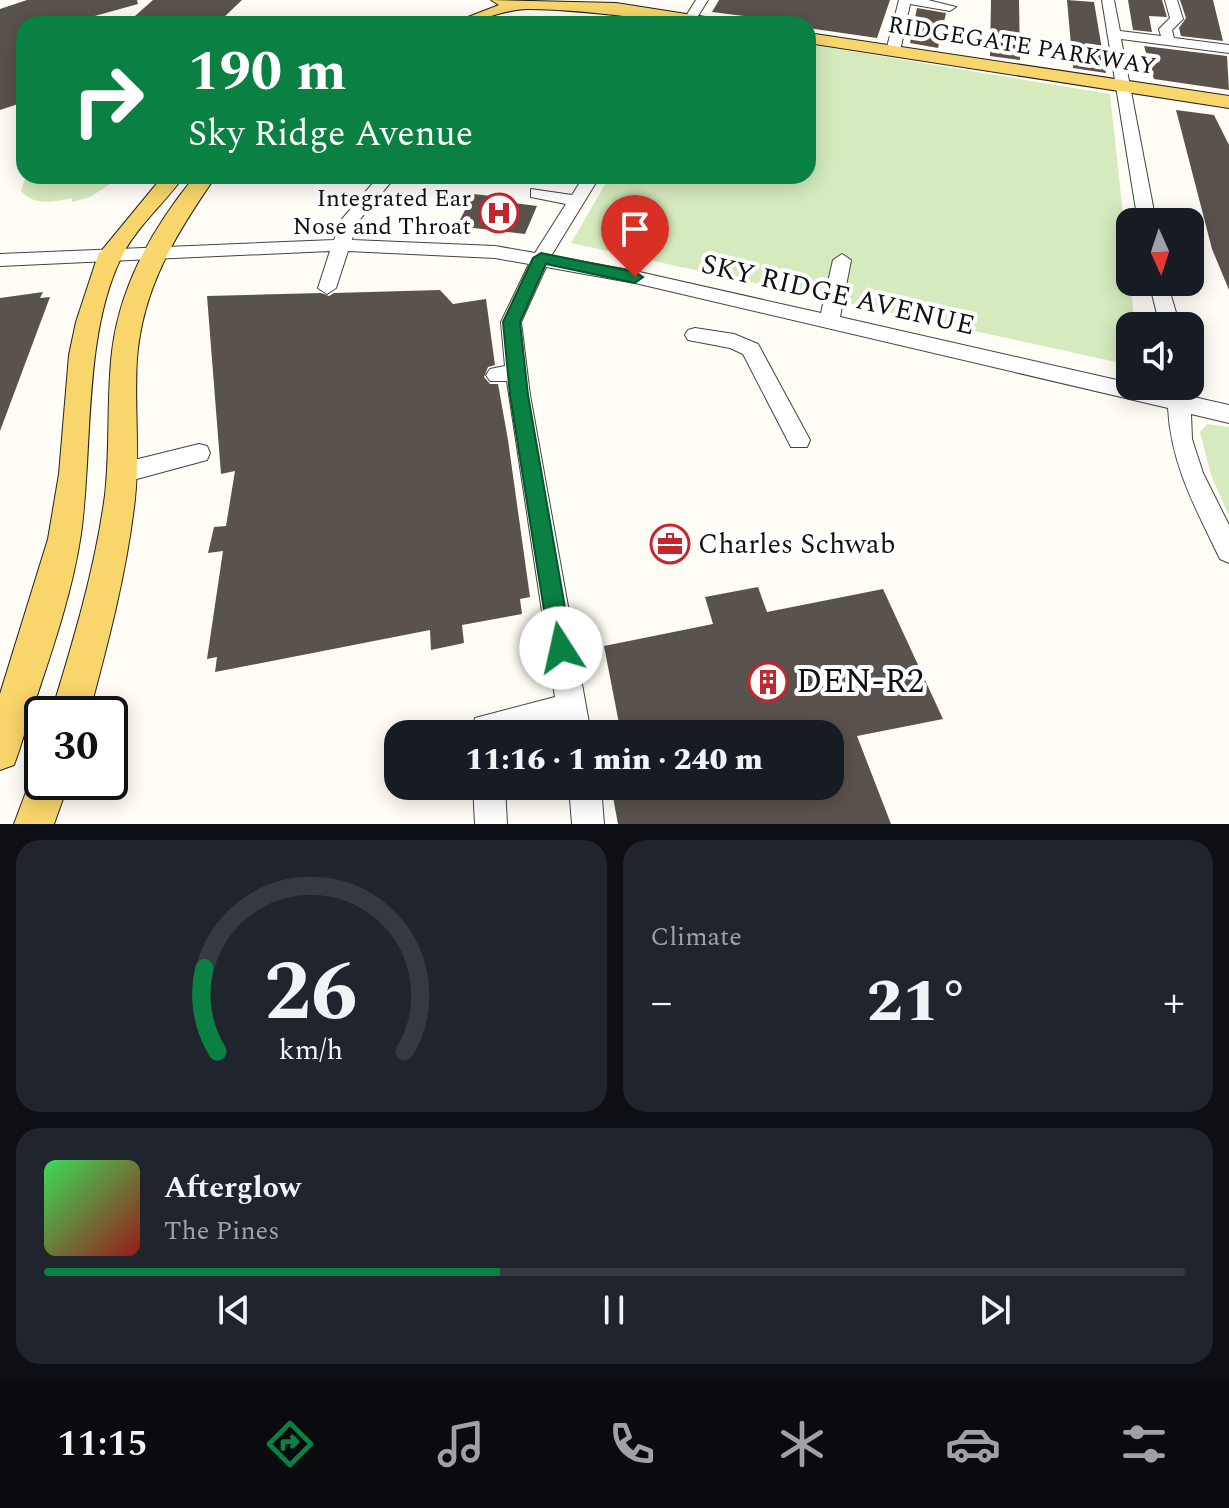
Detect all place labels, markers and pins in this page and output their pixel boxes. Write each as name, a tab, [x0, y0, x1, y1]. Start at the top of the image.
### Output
place label: Integrated Ear Nose and Throat	[293, 181, 471, 245]
hospital icon: Integrated Ear Nose and Throat	[478, 192, 520, 234]
pin	[601, 195, 669, 277]
office icon: Charles Schwab	[649, 523, 691, 565]
place label: Charles Schwab	[698, 523, 895, 566]
place label: DEN-R2	[796, 656, 924, 708]
building icon: DEN-R2	[747, 661, 789, 703]

